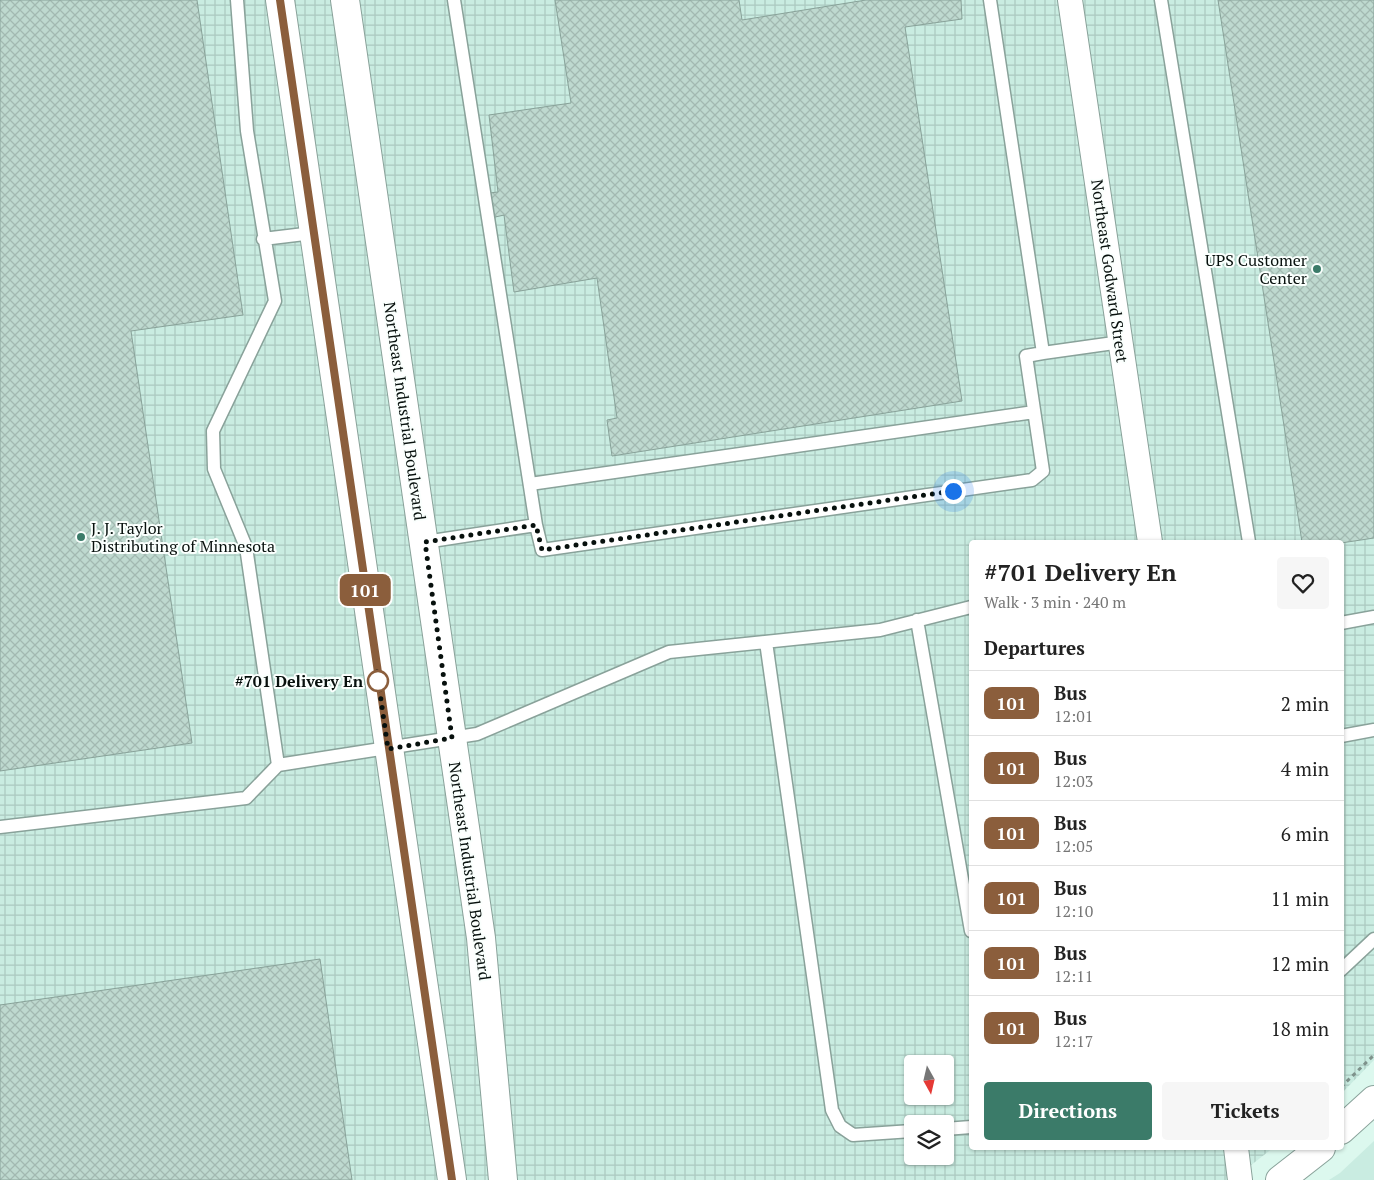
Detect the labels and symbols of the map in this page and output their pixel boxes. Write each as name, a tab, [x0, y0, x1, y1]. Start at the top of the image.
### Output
street label: Northeast Godward Street	[1086, 178, 1134, 364]
place label: UPS Customer Center	[1205, 249, 1308, 289]
marker: UPS Customer Center	[1311, 263, 1323, 275]
street label: Northeast Industrial Boulevard	[379, 300, 431, 522]
your location	[941, 479, 966, 504]
place label: J. J. Taylor Distributing of Minnesota	[91, 517, 275, 557]
marker: J. J. Taylor Distributing of Minnesota	[75, 531, 87, 543]
line badge: 101	[336, 574, 394, 606]
place label: #701 Delivery En	[235, 670, 364, 692]
marker: #701 Delivery En	[367, 670, 389, 692]
street label: Northeast Industrial Boulevard	[444, 760, 496, 982]
north arrow	[904, 1055, 954, 1105]

